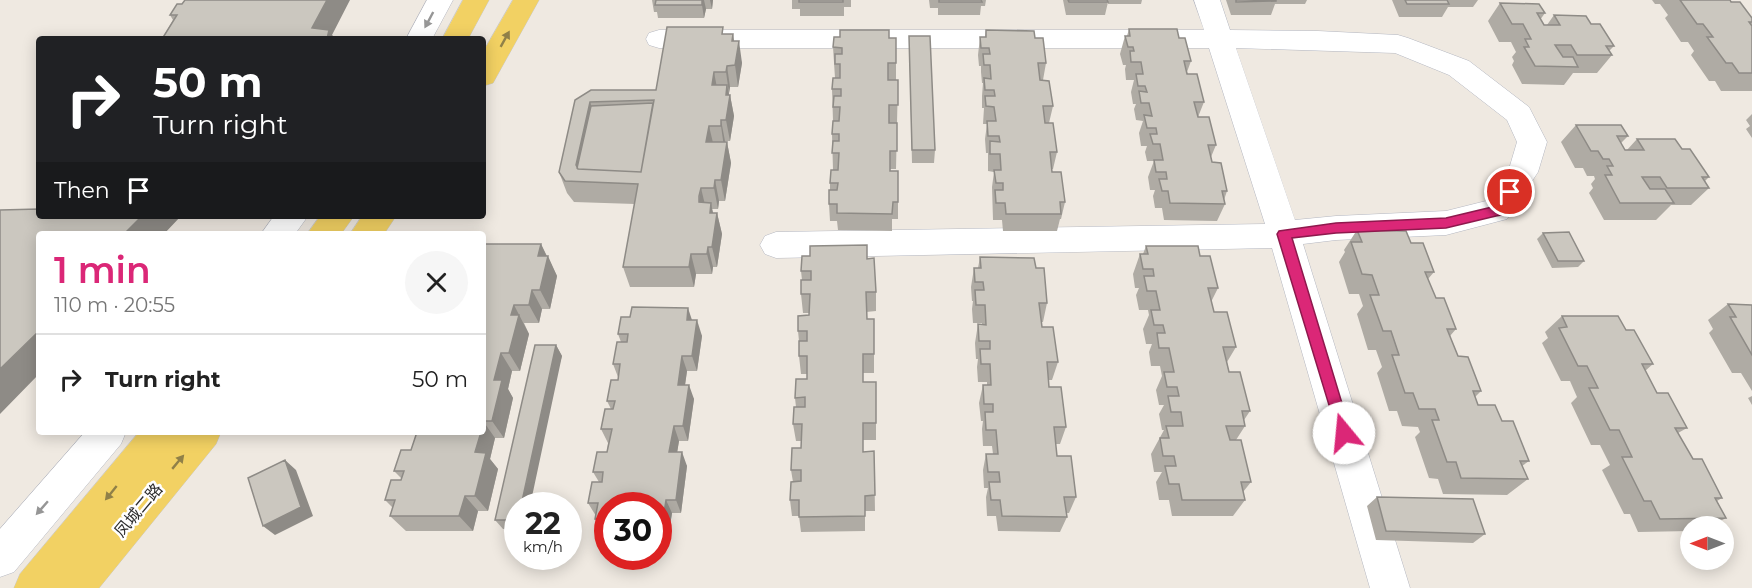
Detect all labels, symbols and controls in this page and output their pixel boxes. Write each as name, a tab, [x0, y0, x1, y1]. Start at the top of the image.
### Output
one-way arrow	[424, 11, 434, 28]
one-way arrow	[500, 31, 511, 47]
text: 50 m	[153, 56, 262, 108]
icon: right	[54, 60, 132, 138]
text: Turn right	[153, 108, 288, 141]
pin	[1484, 166, 1535, 217]
icon: arrive	[122, 174, 155, 207]
icon: arrive	[1493, 175, 1526, 208]
text: Then	[54, 177, 110, 204]
text: 1 min	[54, 248, 151, 292]
button: close	[405, 251, 468, 314]
text: 110 m · 20:55	[54, 293, 175, 317]
icon: right	[54, 363, 87, 396]
text: Turn right	[105, 366, 220, 393]
text: 50 m	[412, 366, 468, 393]
position arrow	[1312, 401, 1376, 465]
one-way arrow	[171, 455, 184, 470]
street label: 凤城二路	[111, 480, 166, 541]
one-way arrow	[105, 485, 118, 500]
speed limit sign: 30	[594, 492, 672, 570]
one-way arrow	[36, 500, 49, 515]
text: 22	[525, 505, 561, 542]
north arrow	[1680, 516, 1734, 570]
map controls	[1680, 516, 1734, 570]
text: km/h	[523, 537, 563, 556]

